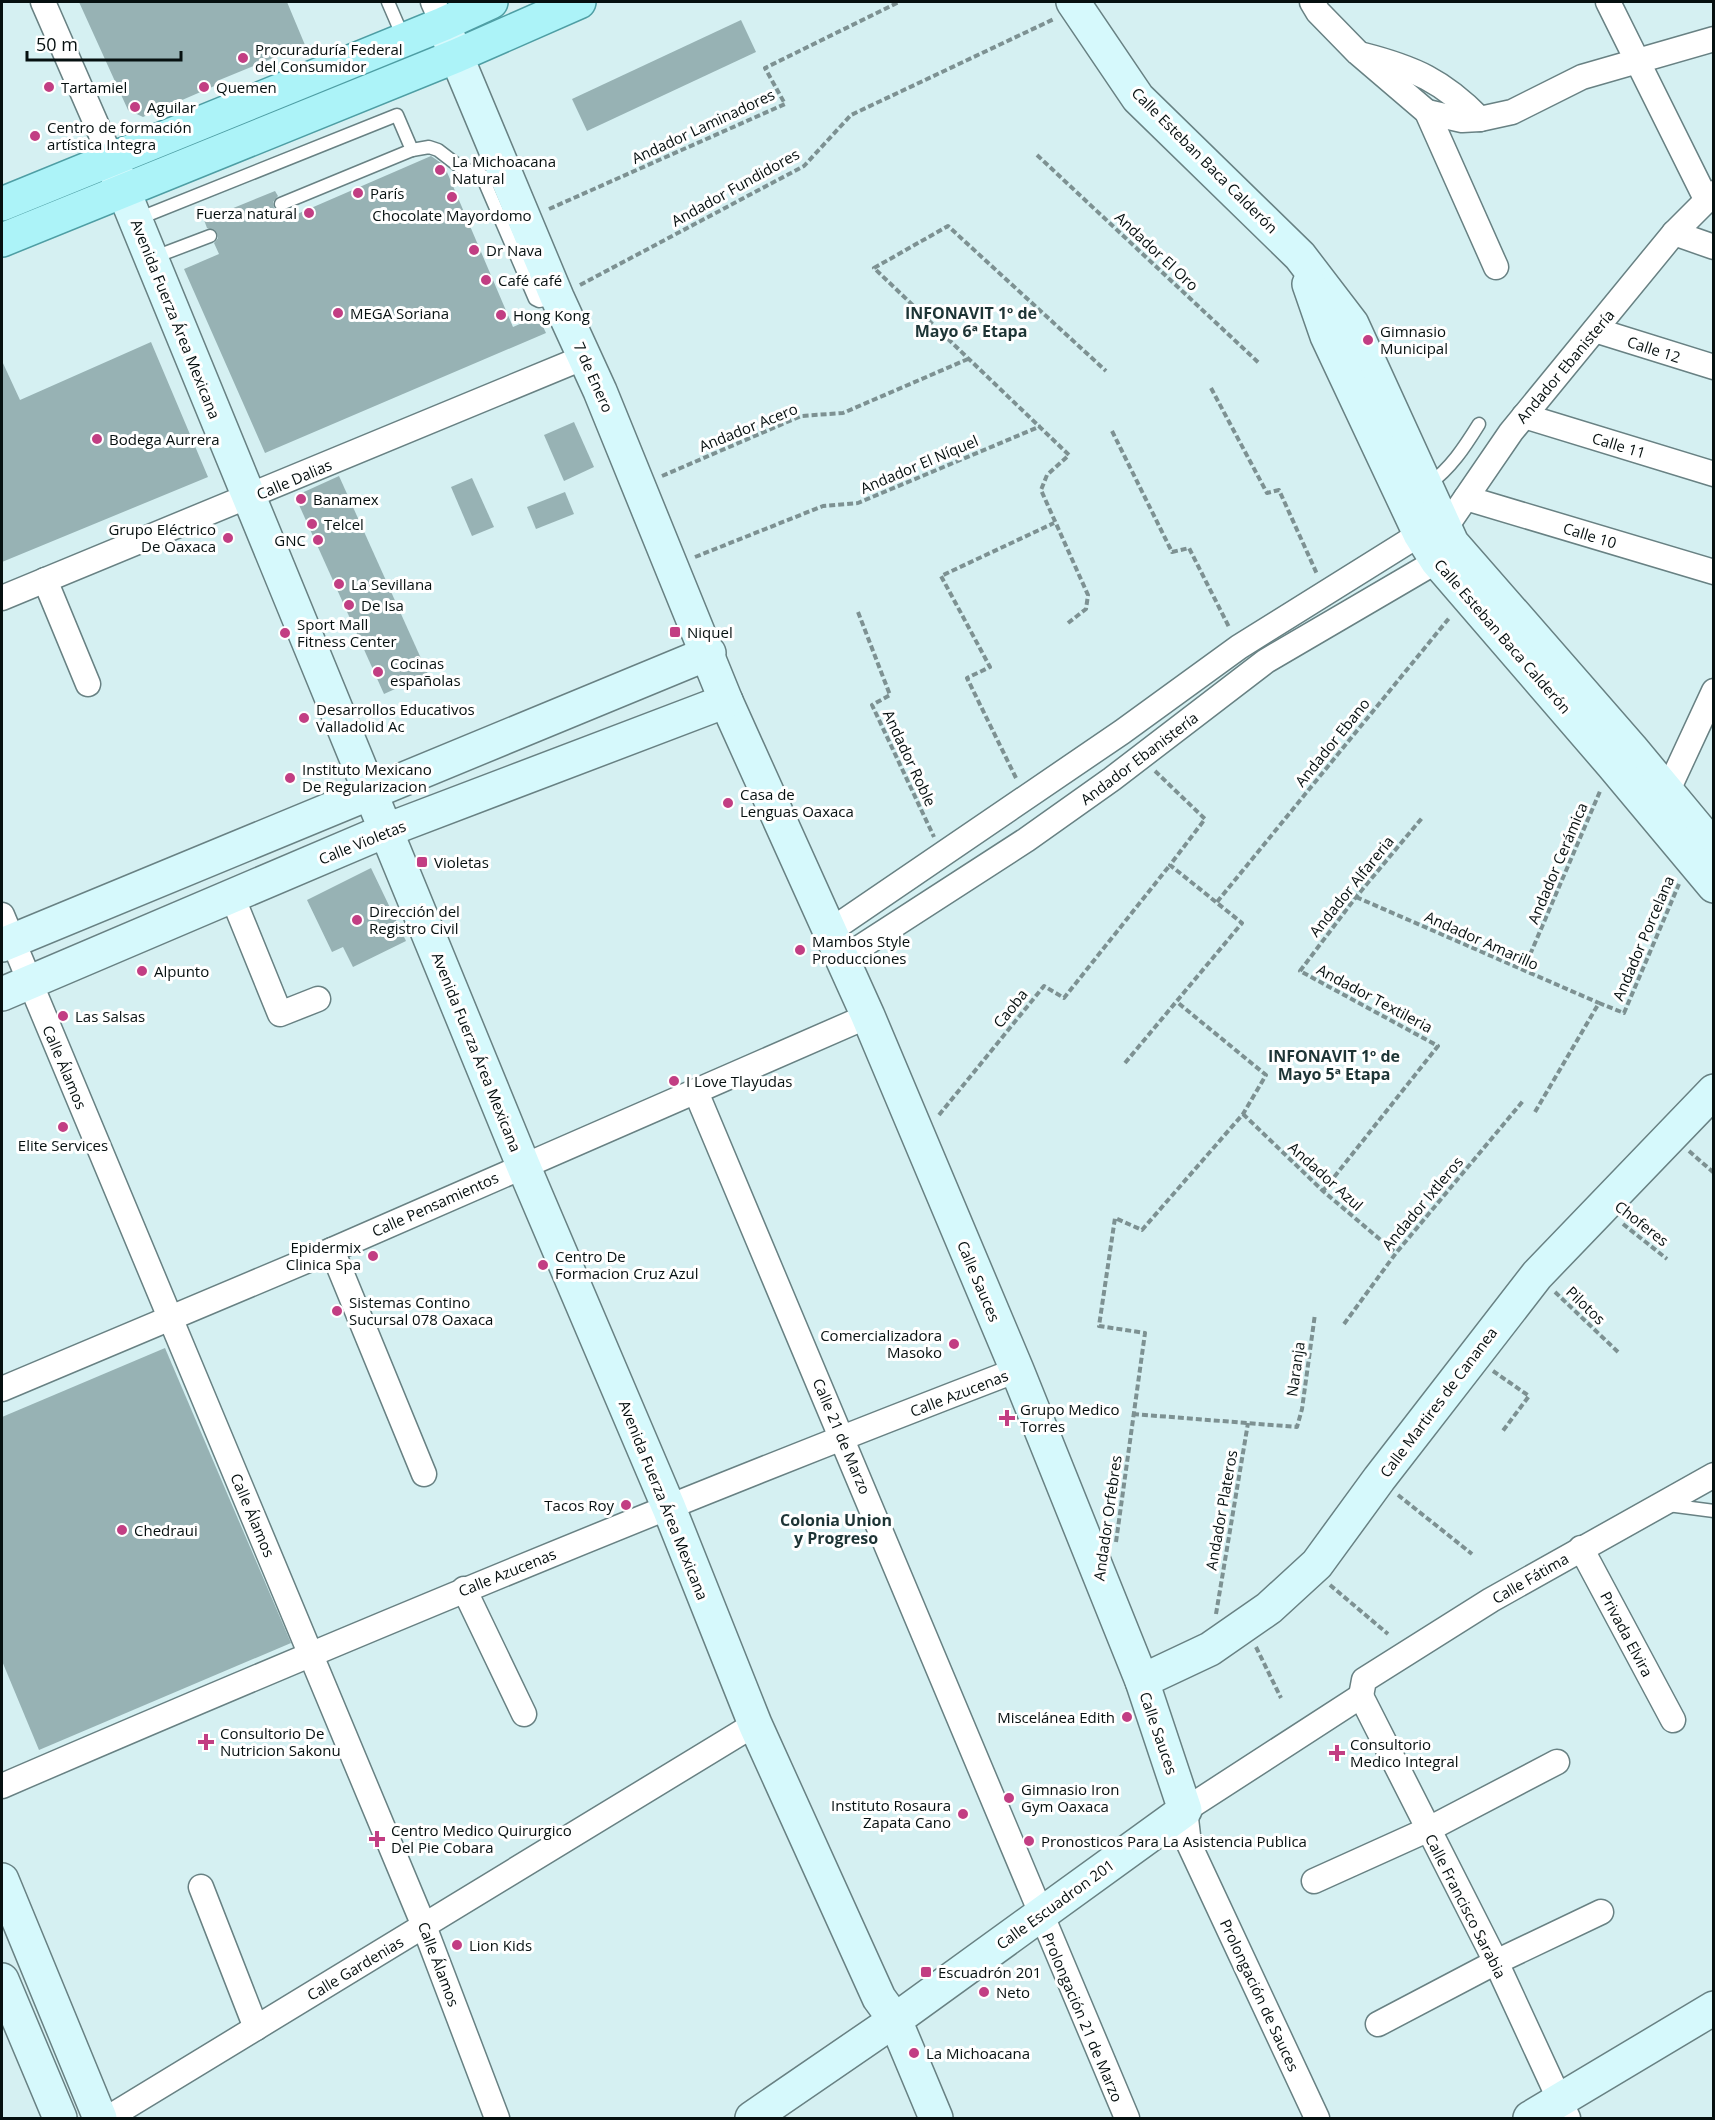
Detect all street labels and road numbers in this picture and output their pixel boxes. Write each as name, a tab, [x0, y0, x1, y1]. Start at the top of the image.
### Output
street label: Calle Esteban Baca Calderón	[1128, 83, 1282, 237]
street label: Andador Laminadores	[628, 84, 778, 168]
street label: Andador Fundidores	[667, 143, 803, 231]
street label: Andador El Oro	[1111, 207, 1203, 295]
street label: Avenida Fuerza Área Mexicana	[127, 216, 225, 422]
street label: Andador Ebanistería	[1512, 305, 1618, 427]
street label: Calle 12	[1625, 331, 1683, 367]
street label: 7 de Enero	[570, 339, 618, 415]
street label: Andador Acero	[696, 398, 800, 456]
street label: Calle 11	[1590, 427, 1648, 463]
street label: Andador El Níquel	[857, 430, 981, 498]
street label: Calle Dalias	[253, 454, 335, 504]
street label: Calle 10	[1561, 517, 1619, 553]
street label: Calle Esteban Baca Calderón	[1430, 555, 1576, 717]
street label: Andador Ebano	[1290, 694, 1374, 790]
street label: Andador Roble	[879, 707, 941, 809]
street label: Andador Ebanistería	[1076, 707, 1202, 809]
street label: Andador Cerámica	[1522, 799, 1592, 927]
street label: Calle Violetas	[315, 815, 409, 869]
street label: Andador Alfareria	[1304, 832, 1398, 940]
street label: Andador Porcelana	[1608, 872, 1678, 1004]
street label: Andador Amarillo	[1422, 906, 1542, 974]
street label: Avenida Fuerza Área Mexicana	[428, 949, 526, 1155]
street label: Andador Textileria	[1314, 959, 1436, 1037]
street label: Caoba	[988, 984, 1032, 1032]
street label: Calle Álamos	[38, 1022, 92, 1112]
street label: Andador Azul	[1284, 1137, 1368, 1215]
street label: Andador Ixtleros	[1377, 1152, 1467, 1254]
street label: Calle Pensamientos	[369, 1167, 501, 1241]
street label: Choferes	[1611, 1196, 1673, 1250]
street label: Calle Sauces	[953, 1237, 1005, 1325]
street label: Pilotos	[1562, 1281, 1610, 1329]
street label: Calle Martires de Cananea	[1375, 1323, 1501, 1481]
street label: Naranja	[1281, 1340, 1309, 1398]
street label: Calle Azucenas	[907, 1365, 1011, 1421]
street label: Calle 21 de Marzo	[809, 1375, 875, 1497]
street label: Avenida Fuerza Área Mexicana	[615, 1397, 713, 1603]
street label: Andador Plateros	[1201, 1448, 1241, 1572]
street label: Andador Orfebres	[1088, 1454, 1126, 1582]
street label: Calle Álamos	[226, 1470, 280, 1560]
street label: Calle Azucenas	[455, 1543, 559, 1601]
street label: Calle Fátima	[1488, 1548, 1572, 1608]
street label: Privada Elvira	[1596, 1588, 1658, 1680]
street label: Calle Sauces	[1136, 1689, 1182, 1777]
street label: Calle Francisco Sarabia	[1421, 1830, 1511, 1982]
street label: Calle Escuadron 201	[992, 1854, 1118, 1954]
street label: Prolongación de Sauces	[1216, 1916, 1304, 2074]
street label: Calle Álamos	[414, 1919, 464, 2009]
street label: Prolongación 21 de Marzo	[1038, 1929, 1128, 2105]
street label: Calle Gardenias	[303, 1931, 407, 2005]

